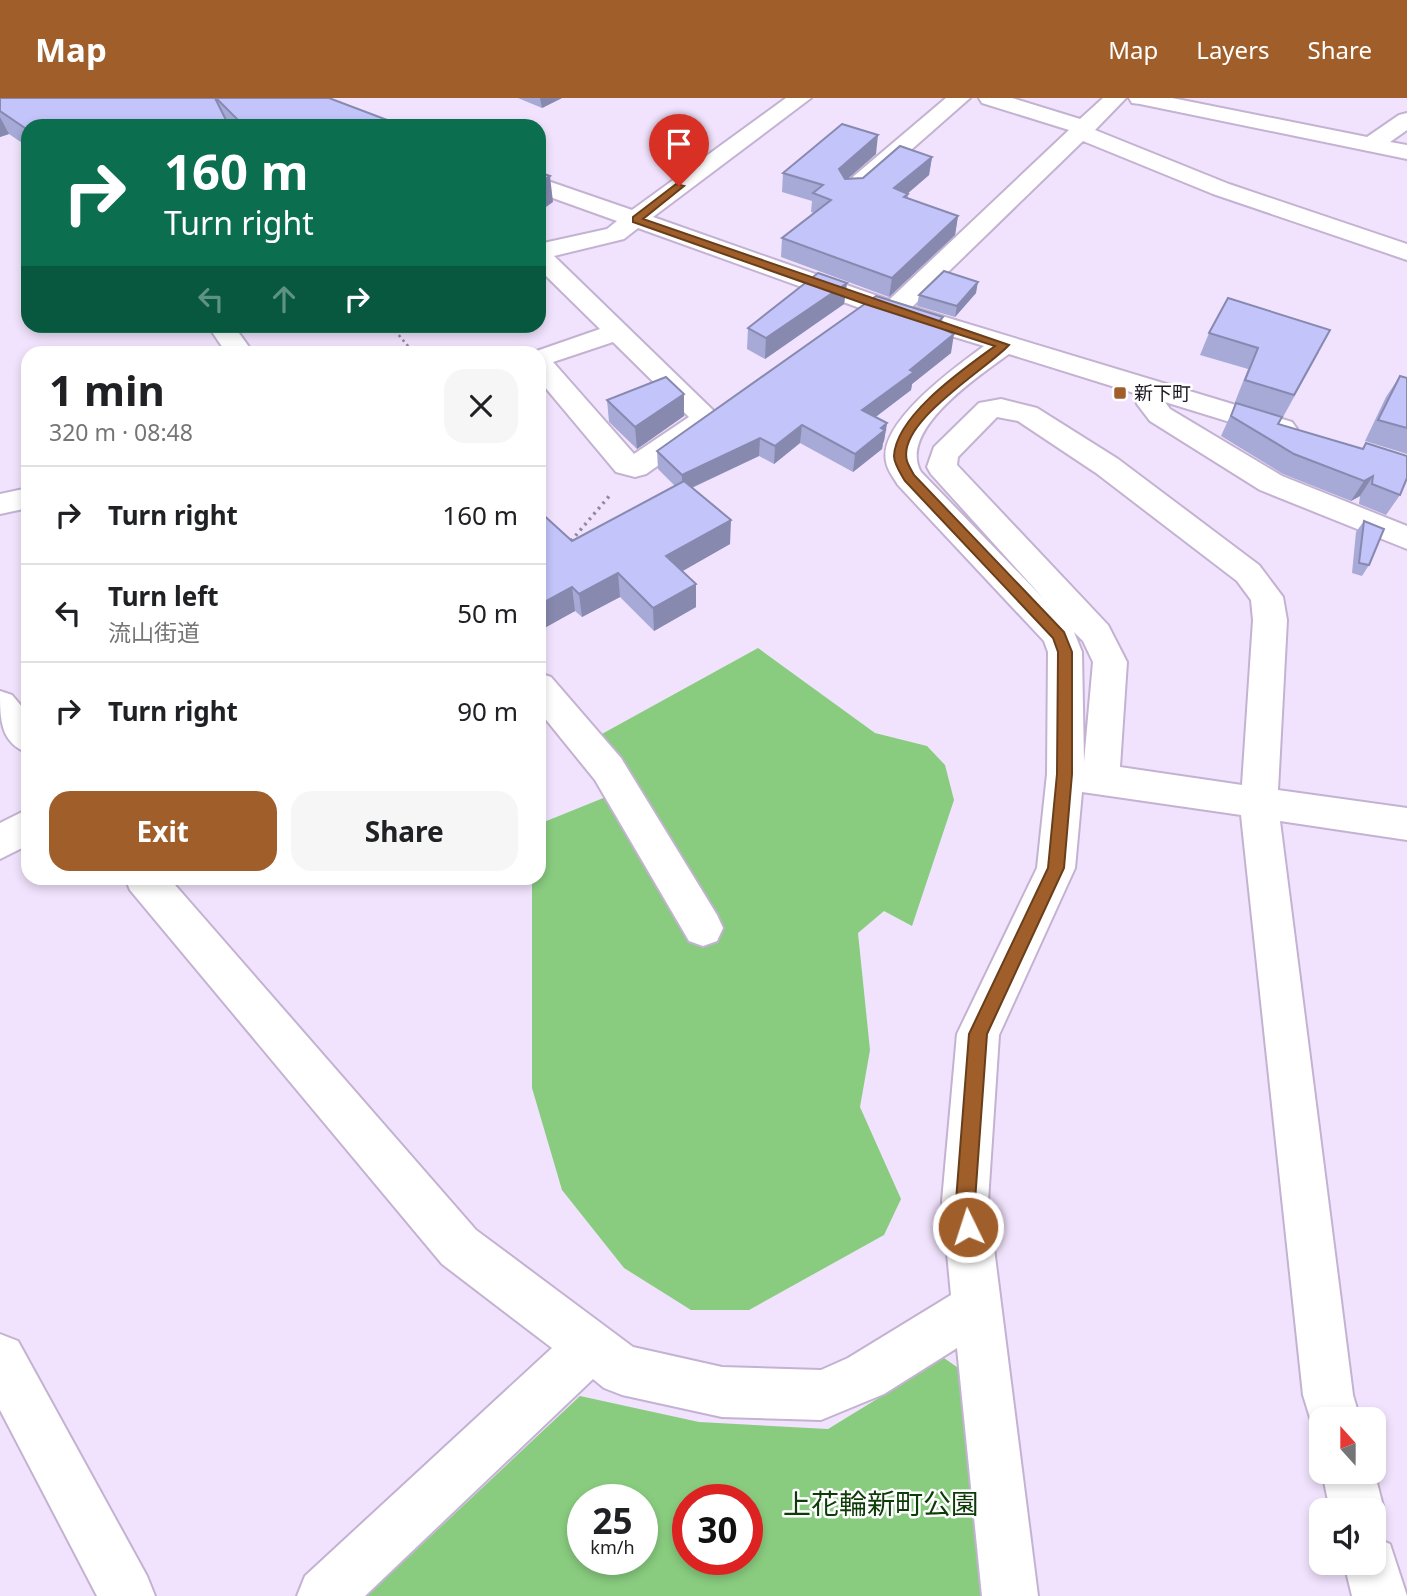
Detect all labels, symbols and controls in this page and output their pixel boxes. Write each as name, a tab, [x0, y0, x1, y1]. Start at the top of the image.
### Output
text: Map	[35, 27, 107, 72]
text: Map	[1108, 33, 1158, 66]
text: Layers	[1196, 33, 1270, 66]
text: Share	[1308, 33, 1372, 66]
pin	[649, 114, 709, 186]
icon: arrive	[660, 125, 698, 163]
text: 160 m	[164, 138, 309, 204]
icon: right	[49, 147, 140, 238]
text: Turn right	[164, 201, 314, 244]
icon: left	[192, 280, 230, 318]
icon: ahead	[265, 280, 303, 318]
icon: right	[338, 280, 376, 318]
text: 1 min	[49, 361, 165, 418]
button: close	[444, 369, 518, 443]
place label: 新下町	[1134, 380, 1191, 406]
marker: 新下町	[1112, 385, 1128, 401]
text: 320 m · 08:48	[49, 416, 193, 448]
icon: right	[49, 496, 87, 534]
text: Turn right	[108, 497, 238, 533]
text: 160 m	[442, 497, 518, 533]
text: Turn left	[108, 578, 219, 614]
icon: left	[49, 594, 87, 632]
text: 50 m	[457, 595, 518, 631]
text: 流山街道	[108, 616, 200, 648]
icon: right	[49, 692, 87, 730]
text: Turn right	[108, 693, 238, 729]
text: 90 m	[457, 693, 518, 729]
button: Exit	[49, 791, 277, 871]
button: Share	[291, 791, 518, 871]
position arrow	[931, 1190, 1005, 1264]
north arrow	[1309, 1407, 1386, 1484]
map controls	[1309, 1407, 1386, 1575]
speed limit sign: 30	[672, 1484, 763, 1575]
park label: 上花輪新町公園	[783, 1484, 979, 1522]
text: 25	[592, 1497, 633, 1544]
button: sound	[1309, 1498, 1386, 1575]
text: km/h	[590, 1535, 635, 1559]

